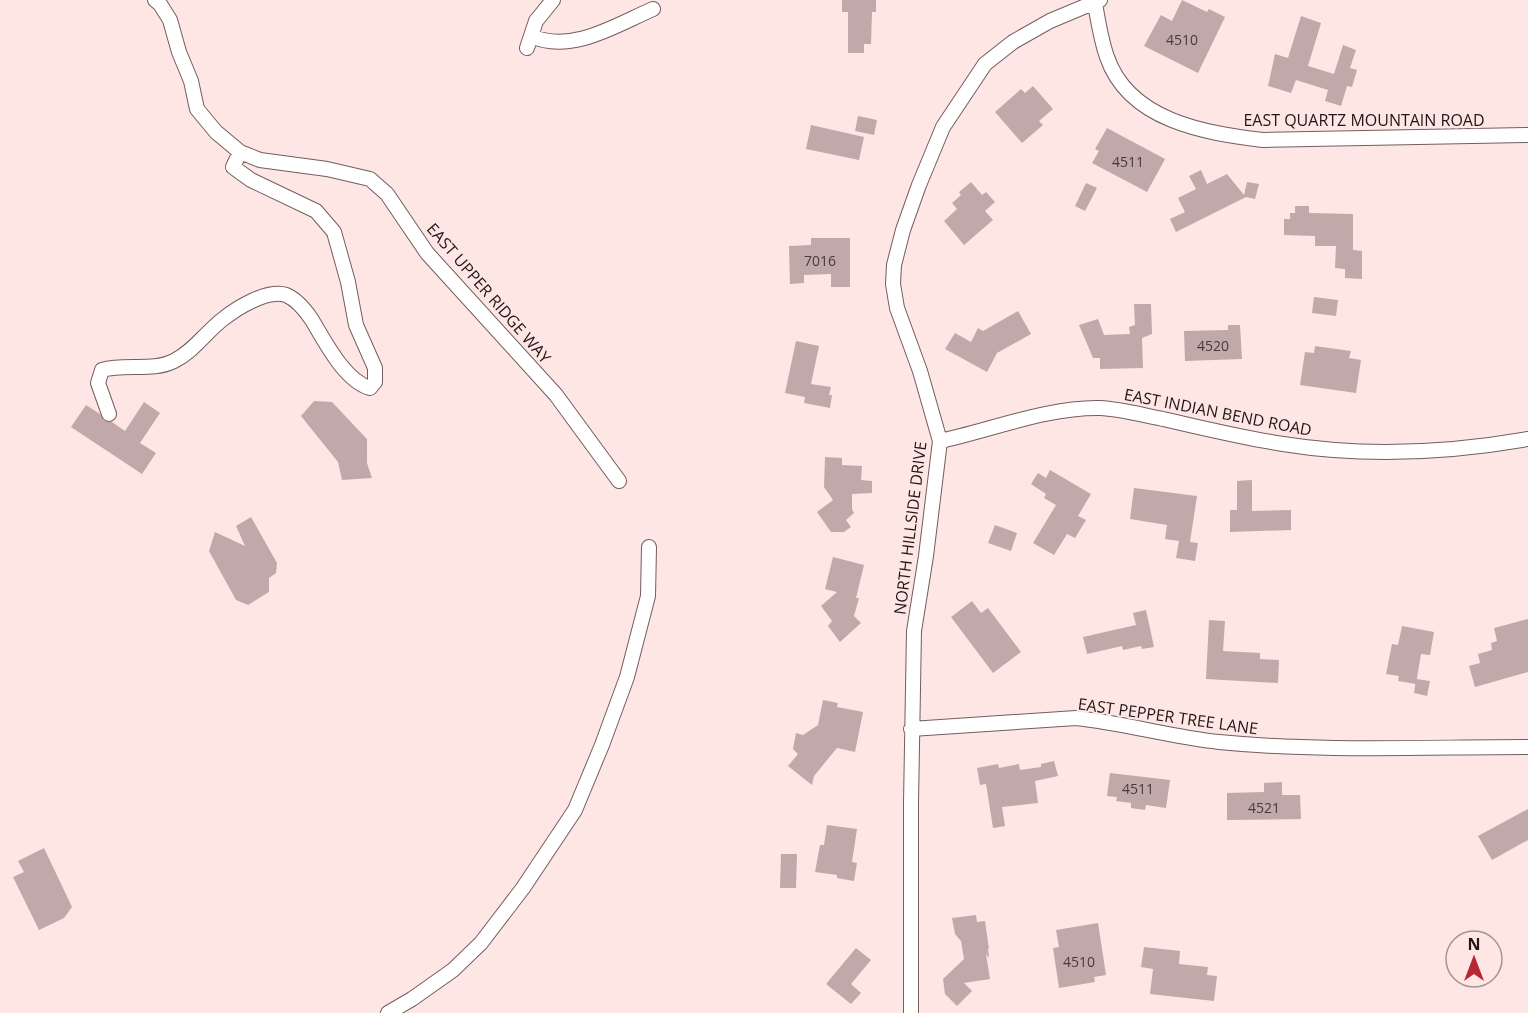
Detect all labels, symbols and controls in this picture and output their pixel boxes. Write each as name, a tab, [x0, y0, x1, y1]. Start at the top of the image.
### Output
house number: 4510	[1166, 30, 1198, 49]
street label: EAST QUARTZ MOUNTAIN ROAD	[1243, 109, 1485, 131]
house number: 4511	[1112, 152, 1144, 171]
street label: EAST UPPER RIDGE WAY	[422, 218, 556, 368]
house number: 7016	[804, 251, 836, 270]
house number: 4520	[1197, 336, 1229, 355]
street label: EAST INDIAN BEND ROAD	[1122, 383, 1314, 441]
street label: NORTH HILLSIDE DRIVE	[888, 440, 932, 616]
street label: EAST PEPPER TREE LANE	[1077, 692, 1259, 740]
house number: 4511	[1122, 779, 1154, 798]
house number: 4521	[1248, 798, 1280, 817]
north arrow	[1444, 929, 1504, 989]
text: N	[1467, 933, 1481, 955]
house number: 4510	[1063, 952, 1095, 971]

